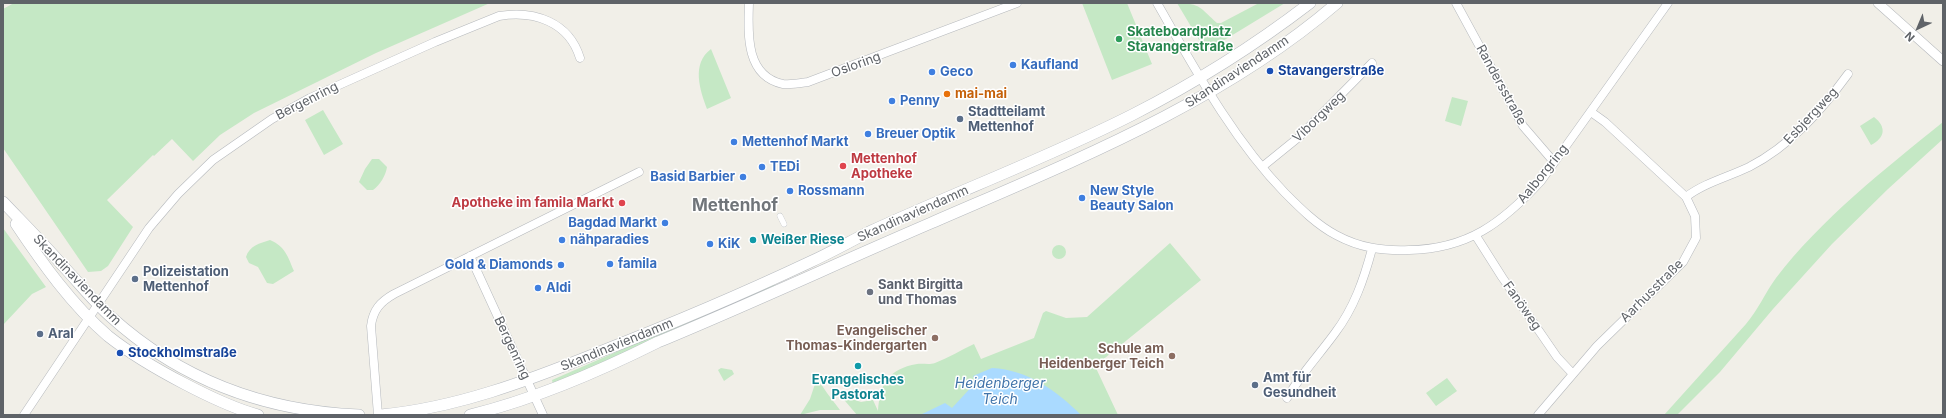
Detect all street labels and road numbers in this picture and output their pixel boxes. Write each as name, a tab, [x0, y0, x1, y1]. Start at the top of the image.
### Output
street label: Skandinaviendamm	[1182, 33, 1292, 111]
street label: Randersstraße	[1472, 42, 1530, 128]
street label: Osloring	[829, 49, 883, 81]
street label: Bergenring	[273, 79, 341, 123]
street label: Esbjergweg	[1781, 84, 1841, 148]
street label: Viborgweg	[1290, 88, 1348, 146]
street label: Aalborgring	[1514, 141, 1572, 207]
street label: Skandinaviendamm	[855, 182, 971, 246]
street label: Skandinaviendamm	[30, 231, 124, 329]
street label: Aarhusstraße	[1617, 256, 1687, 326]
street label: Fanöweg	[1500, 279, 1544, 333]
street label: Bergenring	[491, 314, 533, 382]
street label: Skandinaviendamm	[558, 315, 676, 375]

